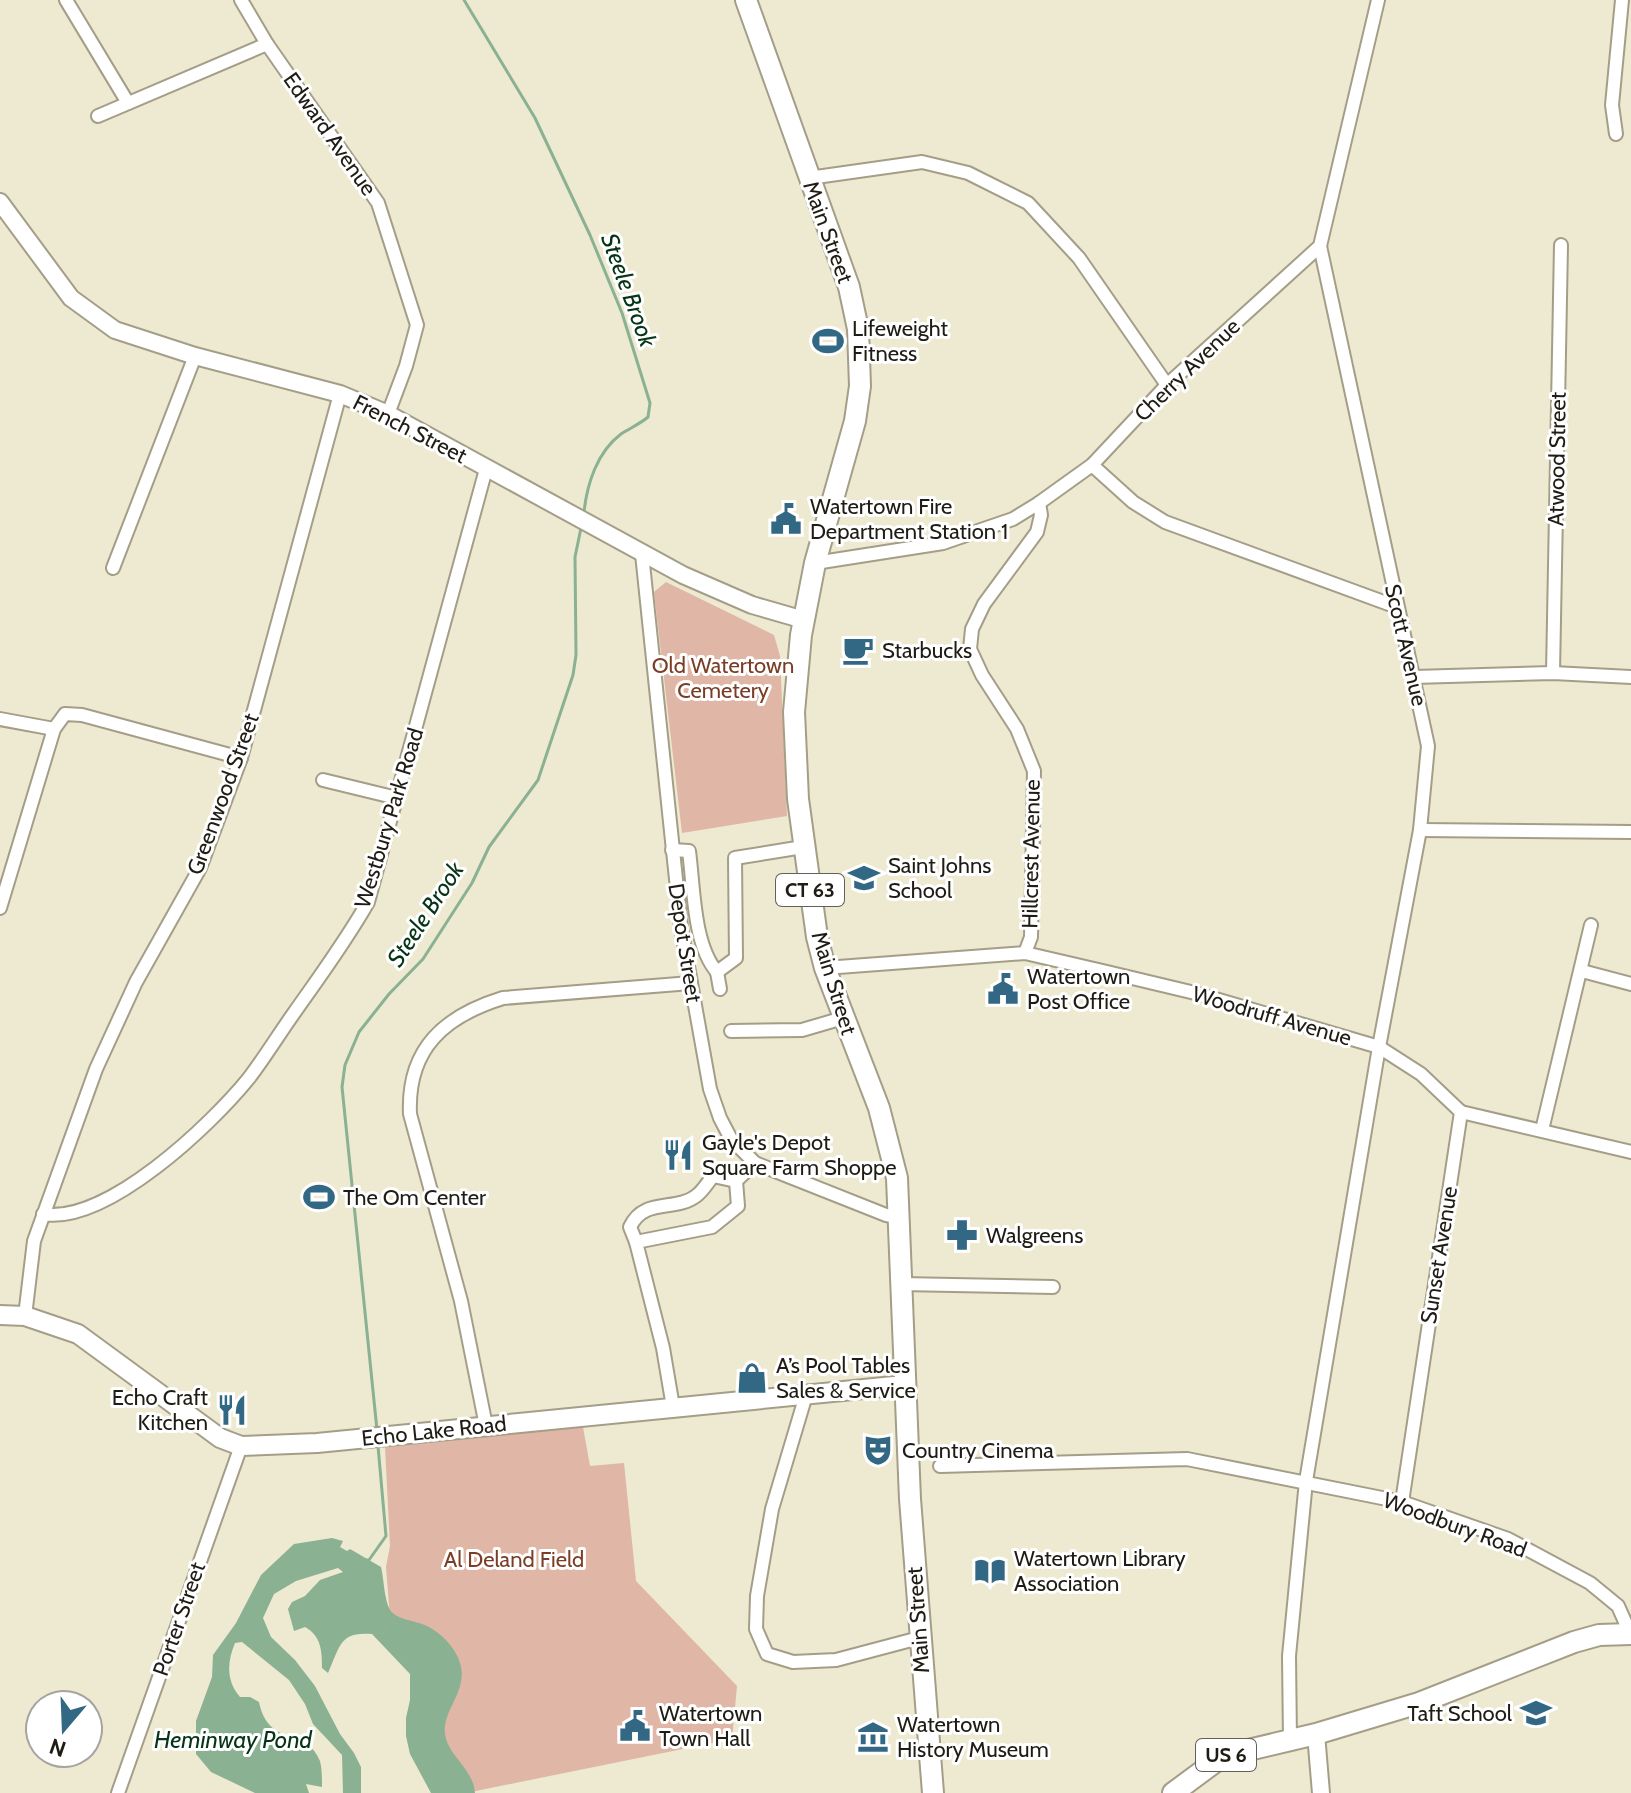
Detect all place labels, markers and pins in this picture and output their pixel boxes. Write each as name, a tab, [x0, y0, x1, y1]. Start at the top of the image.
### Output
place label: Lifeweight Fitness	[852, 315, 948, 367]
sports icon: Lifeweight Fitness	[811, 324, 845, 358]
place label: Watertown Fire Department Station 1	[810, 493, 1008, 545]
public building icon: Watertown Fire Department Station 1	[769, 502, 803, 536]
cafe icon: Starbucks	[841, 633, 875, 667]
place label: Starbucks	[882, 637, 972, 664]
place label: Saint Johns School	[888, 852, 991, 904]
school or university icon: Saint Johns School	[847, 861, 881, 895]
place label: Watertown Post Office	[1027, 963, 1130, 1015]
public building icon: Watertown Post Office	[986, 972, 1020, 1006]
place label: Gayle's Depot Square Farm Shoppe	[702, 1129, 897, 1181]
restaurant icon: Gayle's Depot Square Farm Shoppe	[661, 1138, 695, 1172]
sports icon: The Om Center	[302, 1180, 336, 1214]
place label: The Om Center	[343, 1184, 486, 1211]
pharmacy icon: Walgreens	[945, 1218, 979, 1252]
place label: Walgreens	[986, 1222, 1083, 1249]
place label: A’s Pool Tables Sales & Service	[776, 1352, 916, 1404]
shop icon: A’s Pool Tables Sales & Service	[735, 1361, 769, 1395]
place label: Echo Craft Kitchen	[112, 1384, 209, 1436]
restaurant icon: Echo Craft Kitchen	[215, 1393, 249, 1427]
theatre icon: Country Cinema	[861, 1433, 895, 1467]
place label: Country Cinema	[902, 1437, 1054, 1464]
place label: Watertown Library Association	[1014, 1545, 1186, 1597]
library icon: Watertown Library Association	[973, 1554, 1007, 1588]
school or university icon: Taft School	[1519, 1696, 1553, 1730]
place label: Watertown Town Hall	[659, 1700, 762, 1752]
place label: Taft School	[1407, 1700, 1513, 1727]
public building icon: Watertown Town Hall	[618, 1709, 652, 1743]
place label: Watertown History Museum	[897, 1711, 1049, 1763]
museum icon: Watertown History Museum	[856, 1720, 890, 1754]

